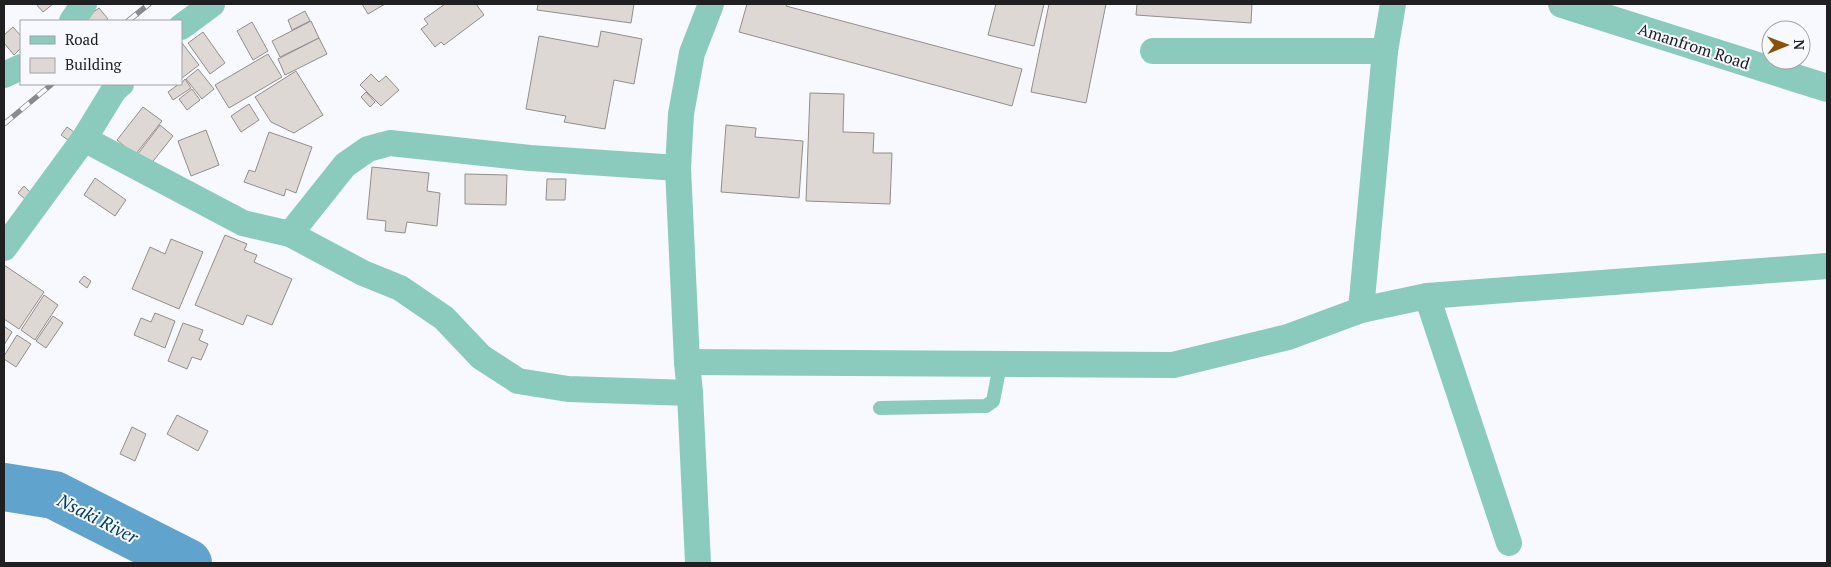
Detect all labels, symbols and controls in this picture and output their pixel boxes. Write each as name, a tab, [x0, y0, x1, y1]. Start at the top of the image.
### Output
street label: Amanfrom Road	[1635, 18, 1753, 74]
legend	[20, 20, 182, 85]
north arrow	[1761, 20, 1811, 70]
text: Road	[65, 29, 98, 49]
text: N	[1790, 39, 1809, 51]
text: Building	[65, 54, 123, 74]
water label: Nsaki River	[53, 487, 143, 549]

